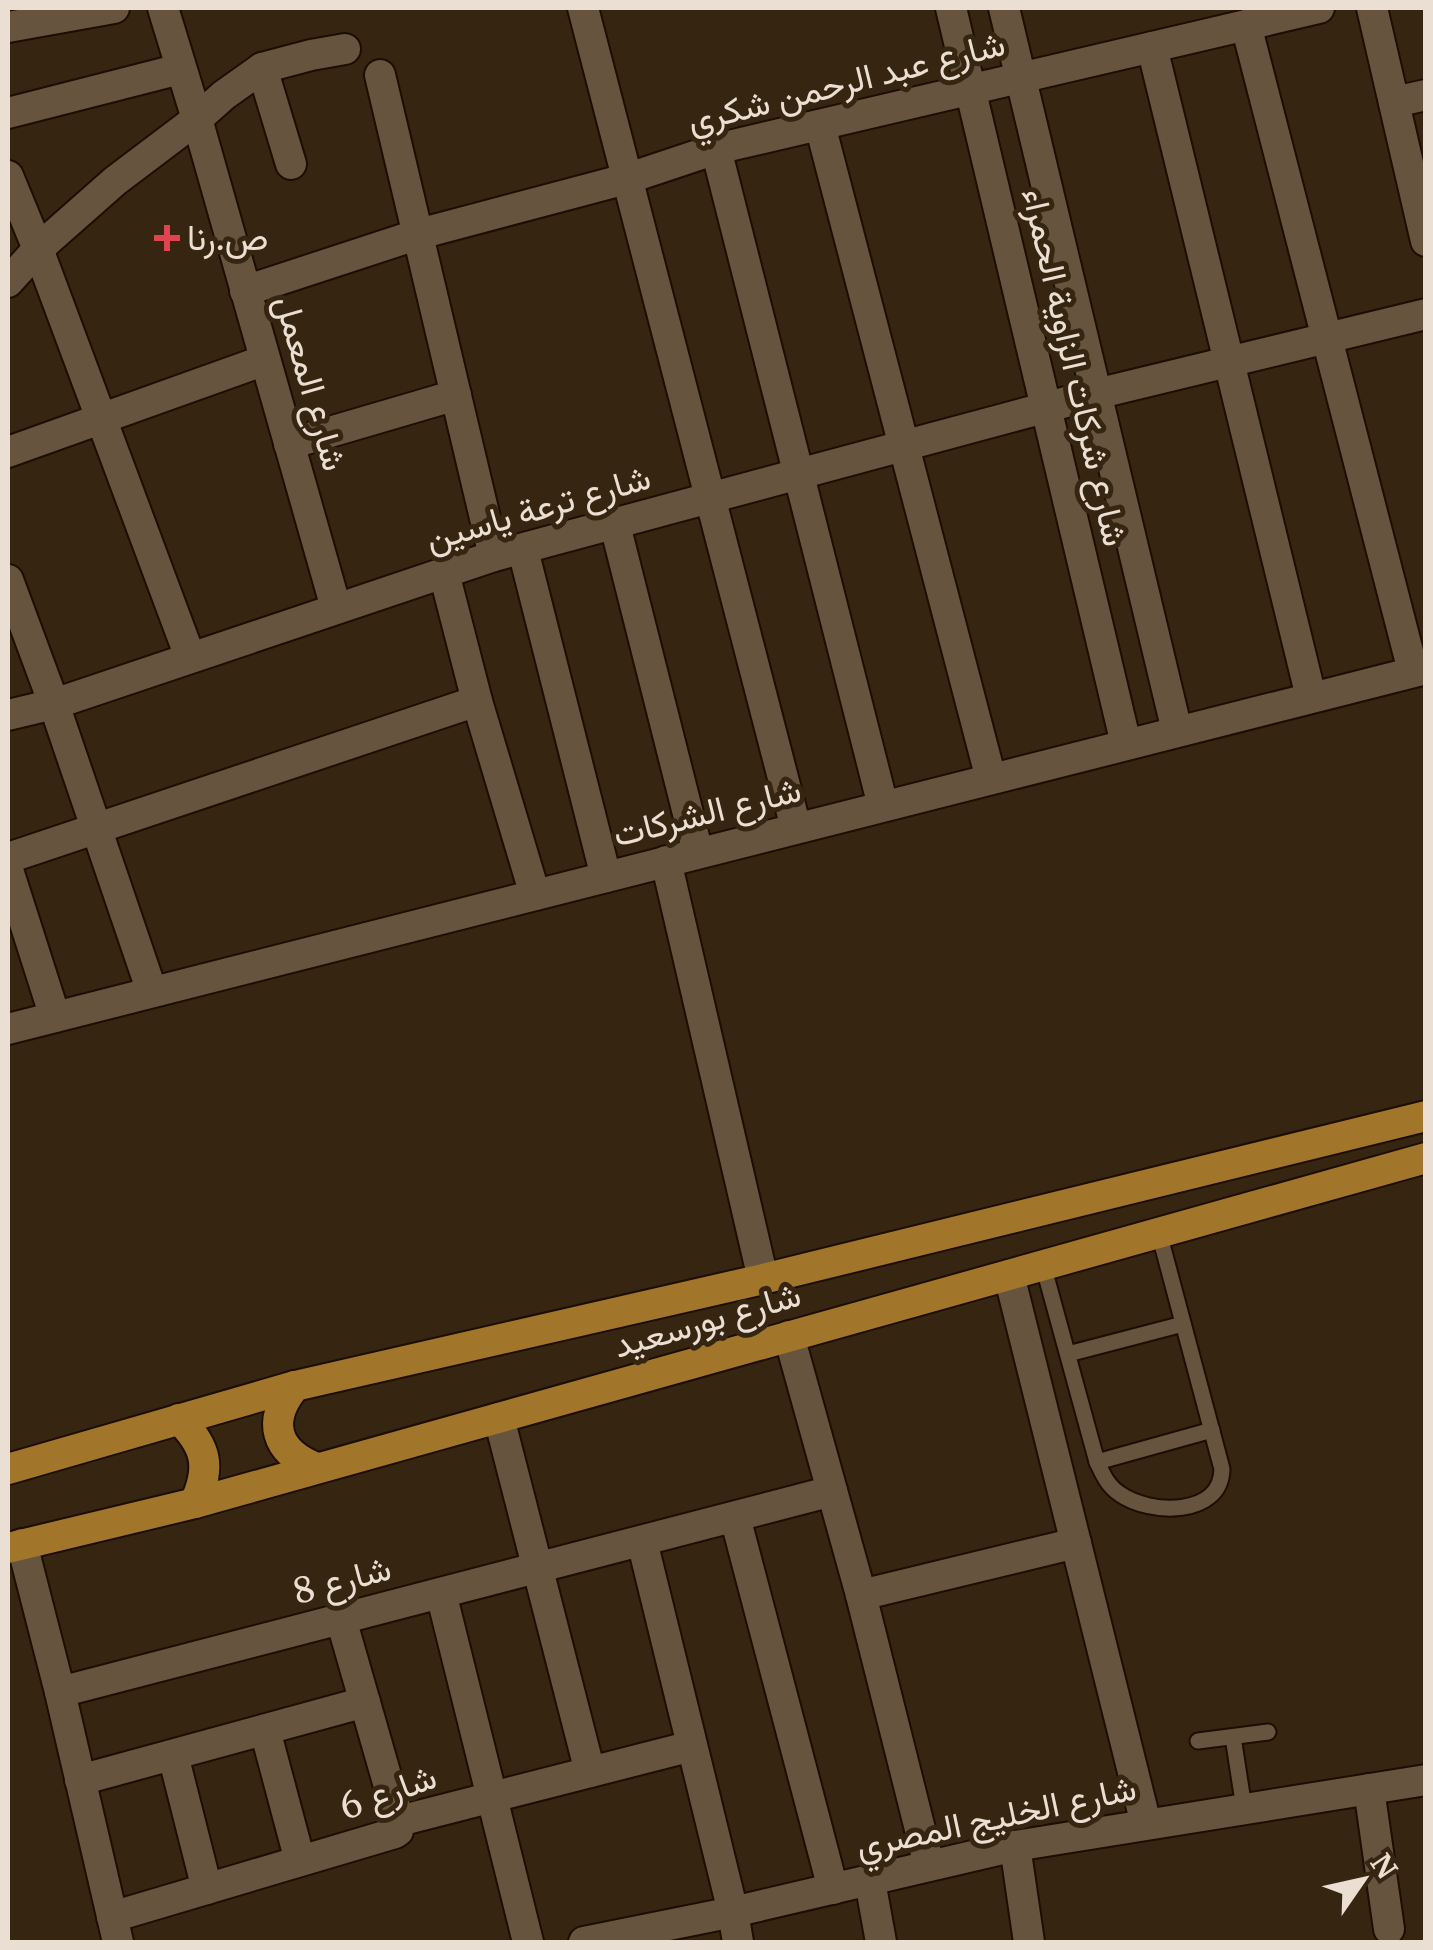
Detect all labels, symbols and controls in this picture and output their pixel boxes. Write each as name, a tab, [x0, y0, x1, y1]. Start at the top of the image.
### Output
street label: شارع عبد الرحمن شكري	[683, 21, 1011, 150]
street label: شارع شركات الزاوية الحمراء	[1010, 184, 1138, 551]
place label: ص.رنا	[187, 216, 268, 260]
marker: ص.رنا	[156, 227, 178, 249]
street label: شارع المعمل	[263, 290, 357, 476]
street label: شارع ترعة ياسين	[421, 455, 656, 563]
street label: شارع الشركات	[609, 767, 806, 859]
street label: شارع بورسعيد	[608, 1272, 806, 1370]
street label: شارع 8	[288, 1546, 396, 1616]
street label: شارع 6	[334, 1754, 443, 1832]
street label: شارع الخليج المصري	[852, 1766, 1142, 1875]
north arrow	[1313, 1830, 1413, 1930]
text: N	[1363, 1847, 1405, 1885]

